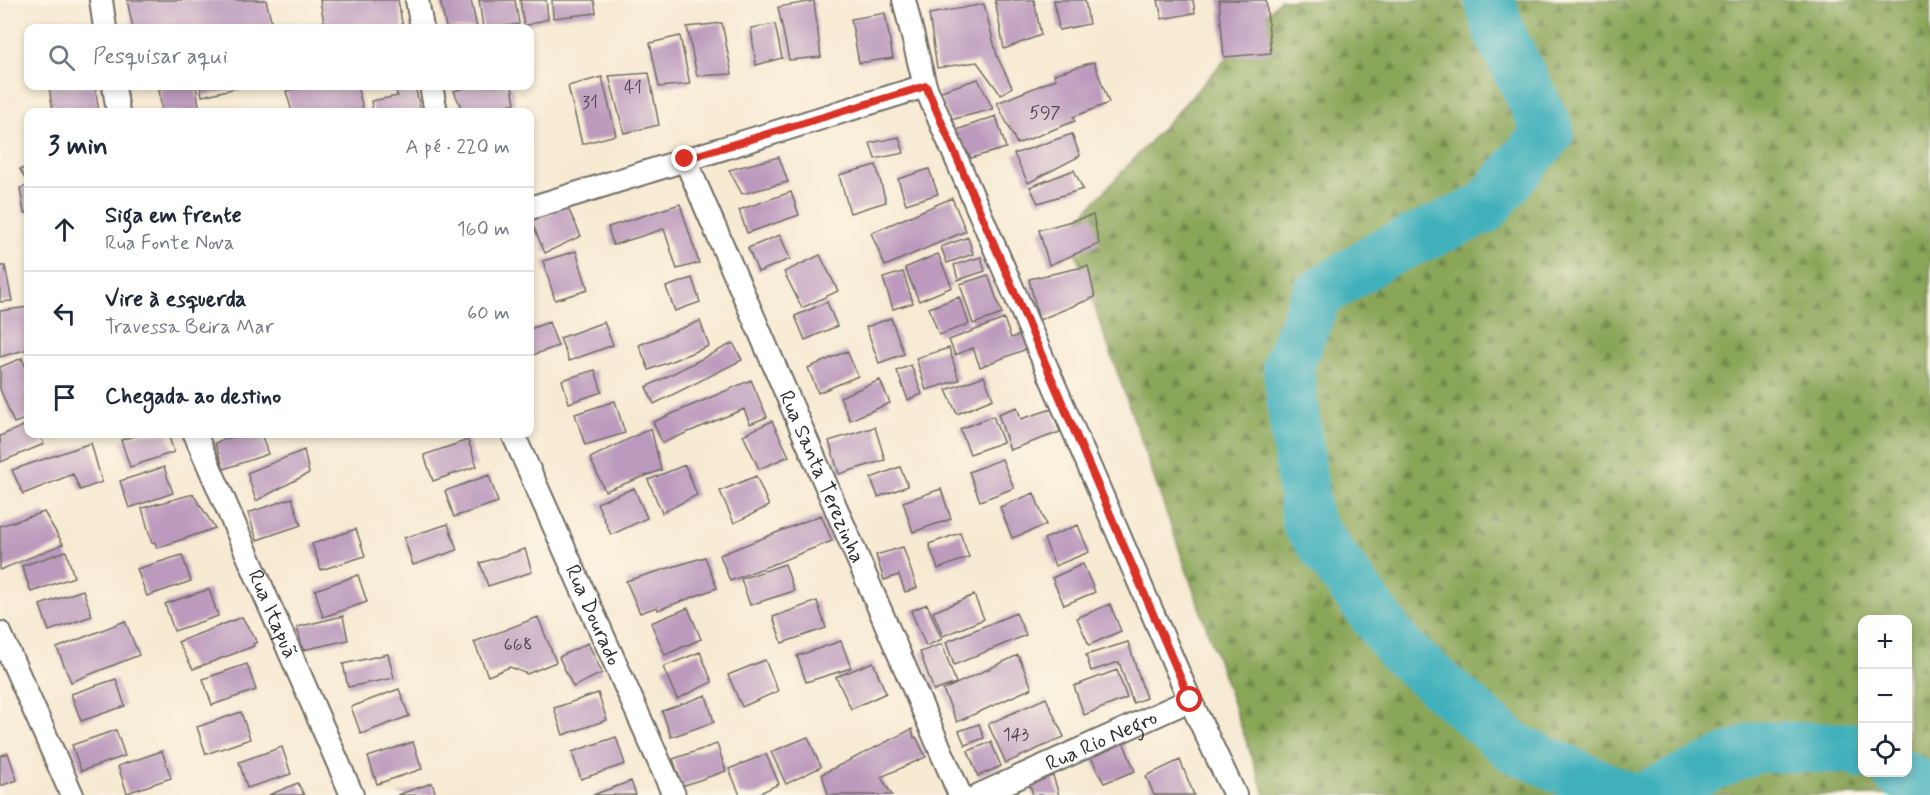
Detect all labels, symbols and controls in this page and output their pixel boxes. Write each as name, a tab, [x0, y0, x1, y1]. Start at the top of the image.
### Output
search box	[24, 24, 534, 90]
icon: search	[45, 41, 78, 74]
text: Pesquisar aqui	[93, 43, 228, 71]
house number: 41	[624, 76, 642, 100]
house number: 31	[582, 91, 598, 115]
house number: 597	[1029, 101, 1061, 125]
text: 3 min	[48, 130, 108, 164]
text: A pé · 220 m	[405, 134, 510, 161]
route end	[671, 145, 697, 171]
text: Siga em frente	[105, 202, 242, 230]
icon: ahead	[48, 213, 81, 246]
text: 160 m	[457, 216, 510, 243]
text: Rua Fonte Nova	[105, 230, 234, 257]
text: Vire à esquerda	[105, 286, 246, 314]
icon: left	[48, 297, 81, 330]
text: 60 m	[467, 300, 510, 327]
text: Travessa Beira Mar	[105, 314, 274, 341]
icon: arrive	[48, 381, 81, 414]
text: Chegada ao destino	[105, 383, 281, 411]
street label: Rua Santa Terezinha	[772, 386, 871, 568]
street label: Rua Dourado	[558, 560, 627, 670]
street label: Rua Itapuã	[241, 565, 304, 663]
map controls	[1858, 615, 1912, 777]
button: +	[1858, 615, 1912, 669]
house number: 668	[504, 633, 532, 657]
button: −	[1858, 669, 1912, 723]
route start	[1176, 686, 1202, 712]
street label: Rua Rio Negro	[1041, 704, 1162, 778]
house number: 143	[1003, 723, 1029, 747]
button: locate	[1858, 723, 1912, 777]

